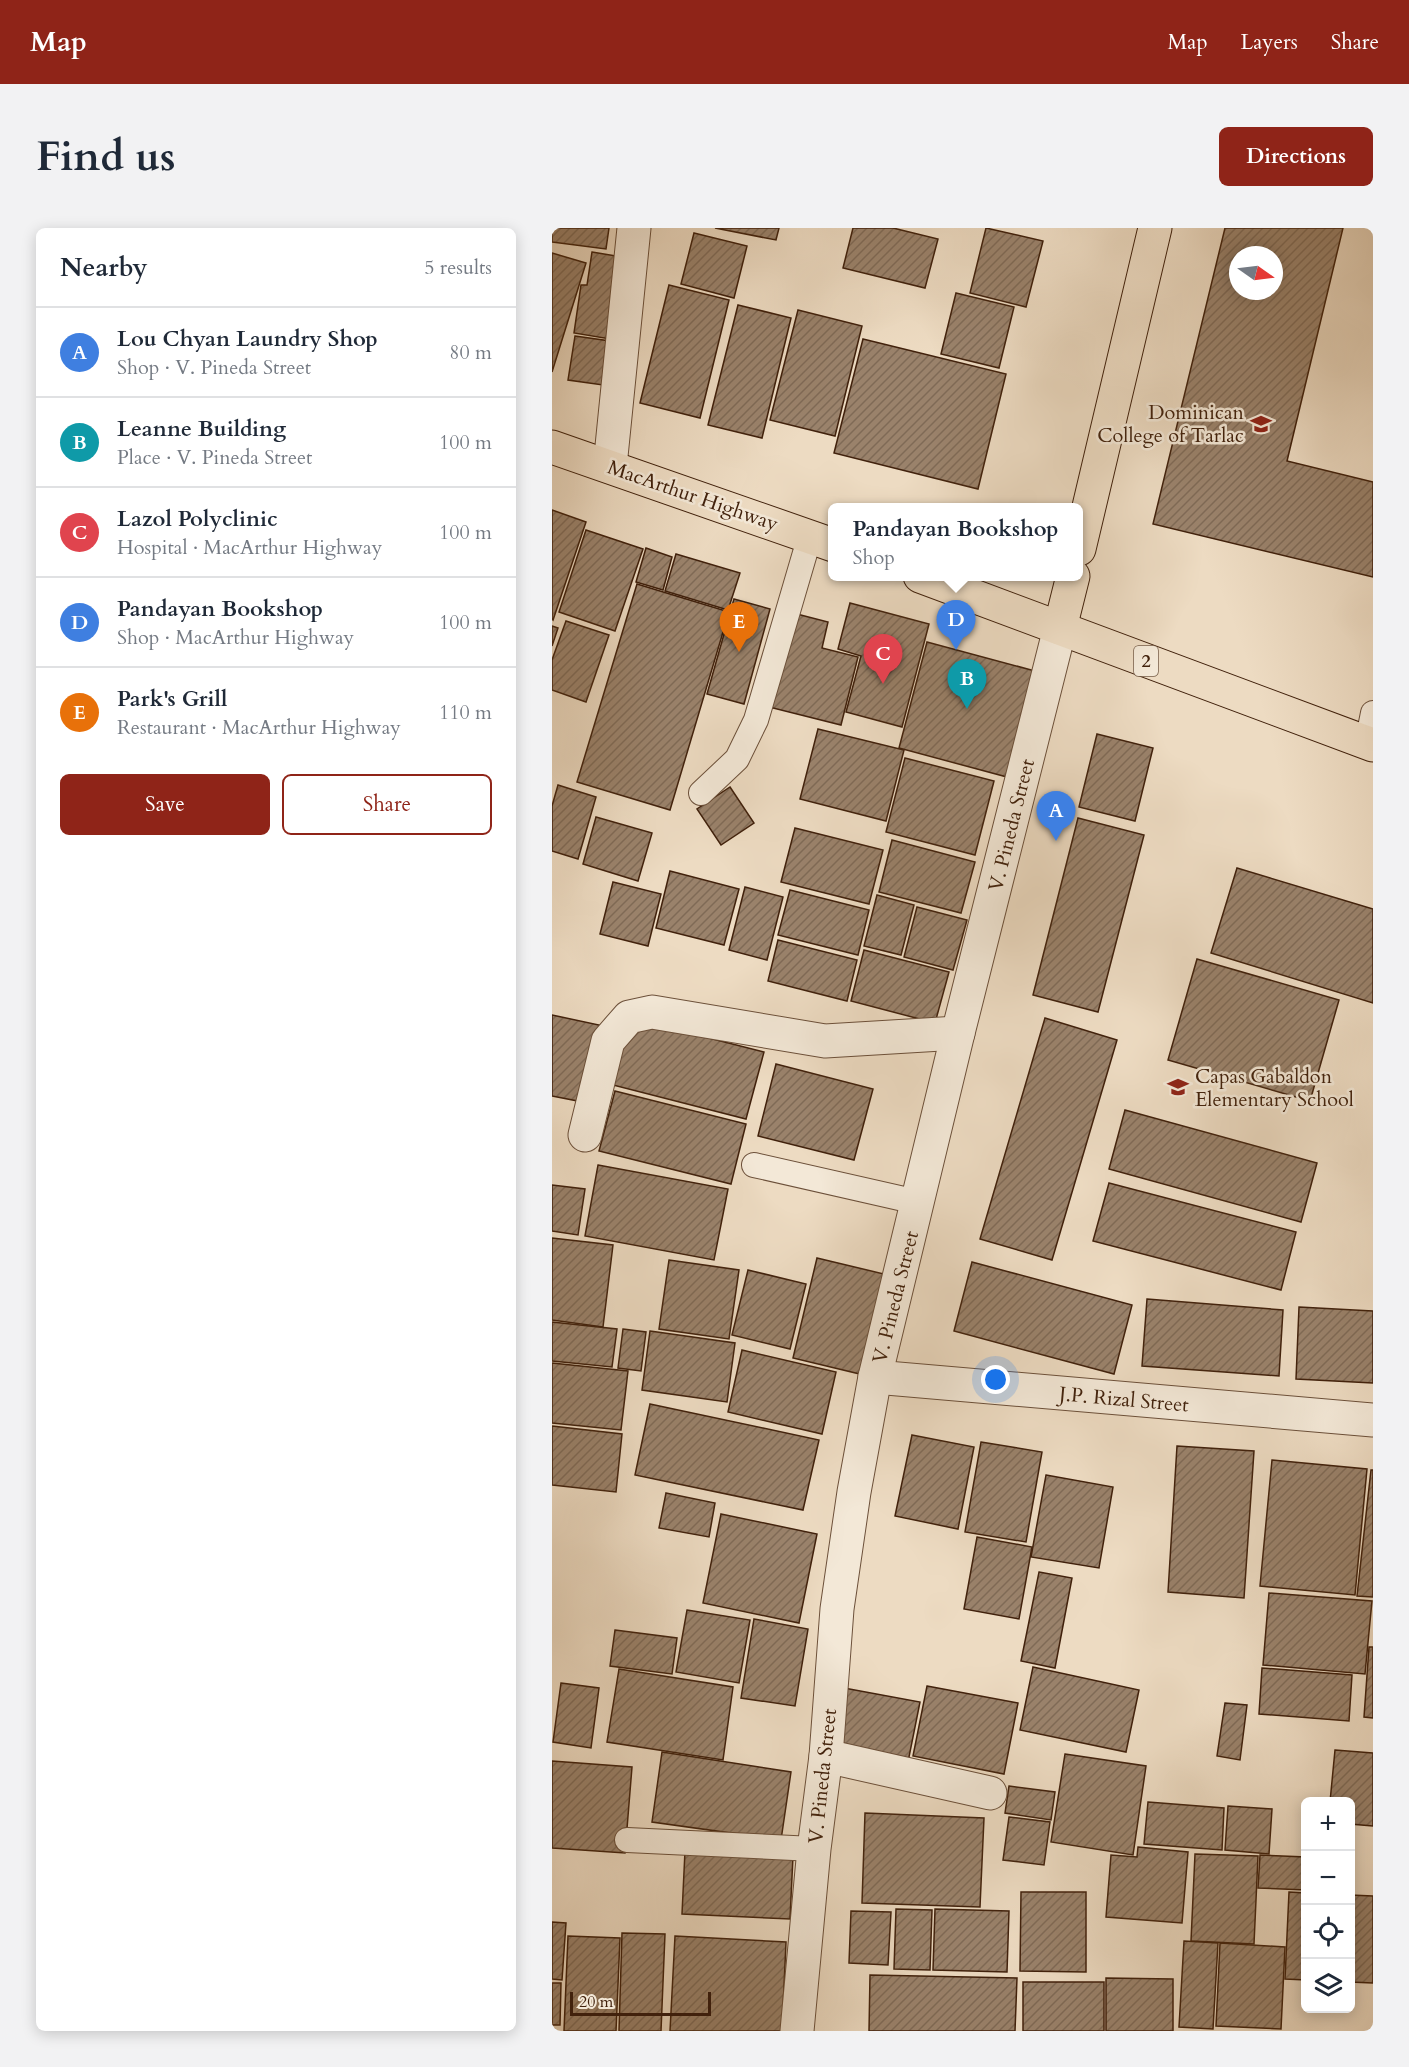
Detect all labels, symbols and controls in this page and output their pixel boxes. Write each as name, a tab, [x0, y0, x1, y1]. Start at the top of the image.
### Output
text: Map	[30, 23, 87, 61]
text: Map	[1168, 28, 1208, 57]
text: Layers	[1241, 28, 1298, 57]
text: Share	[1331, 28, 1379, 57]
button: Directions	[1219, 127, 1373, 186]
text: Find us	[36, 128, 176, 185]
north arrow	[1229, 246, 1283, 300]
text: Nearby	[60, 250, 148, 285]
text: 5 results	[424, 254, 492, 281]
text: Lou Chyan Laundry Shop	[117, 324, 378, 354]
text: A	[72, 339, 87, 366]
text: 80 m	[449, 339, 492, 366]
text: Shop · V. Pineda Street	[117, 354, 311, 381]
place label: Dominican College of Tarlac	[1097, 399, 1245, 449]
school or university icon: Dominican College of Tarlac	[1249, 412, 1273, 436]
text: Leanne Building	[117, 414, 286, 444]
text: B	[72, 429, 87, 456]
text: 100 m	[439, 429, 492, 456]
text: Place · V. Pineda Street	[117, 444, 312, 471]
street label: MacArthur Highway	[604, 454, 782, 537]
popup	[828, 503, 1083, 581]
text: Lazol Polyclinic	[117, 504, 278, 534]
text: Pandayan Bookshop	[852, 514, 1059, 544]
text: C	[72, 519, 87, 546]
text: 100 m	[439, 519, 492, 546]
text: Hospital · MacArthur Highway	[117, 534, 382, 561]
text: Shop	[852, 544, 895, 571]
text: Pandayan Bookshop	[117, 594, 323, 624]
pin: D	[936, 600, 976, 650]
pin: E	[720, 602, 759, 652]
text: D	[71, 609, 88, 636]
text: 100 m	[439, 609, 492, 636]
text: Shop · MacArthur Highway	[117, 624, 354, 651]
pin: C	[864, 634, 902, 684]
road number: 2	[1134, 646, 1158, 676]
pin: B	[948, 660, 986, 709]
text: Park's Grill	[117, 684, 227, 714]
text: E	[73, 699, 86, 726]
text: 110 m	[439, 699, 492, 726]
text: Restaurant · MacArthur Highway	[117, 714, 401, 741]
street label: V. Pineda Street	[982, 755, 1041, 894]
button: Save	[60, 774, 270, 835]
button: Share	[282, 774, 492, 835]
pin: A	[1036, 792, 1076, 841]
place label: Capas Gabaldon Elementary School	[1195, 1063, 1354, 1113]
school or university icon: Capas Gabaldon Elementary School	[1166, 1075, 1190, 1099]
street label: V. Pineda Street	[866, 1227, 925, 1366]
your location	[981, 1365, 1010, 1394]
street label: J.P. Rizal Street	[1055, 1380, 1190, 1419]
street label: V. Pineda Street	[802, 1706, 843, 1845]
map controls	[1301, 1797, 1355, 2013]
button: +	[1301, 1797, 1355, 1851]
button: −	[1301, 1851, 1355, 1905]
button: locate	[1301, 1905, 1355, 1959]
button: layers	[1301, 1959, 1355, 2013]
scale bar	[570, 1989, 711, 2016]
text: 20 m	[579, 1991, 613, 2013]

